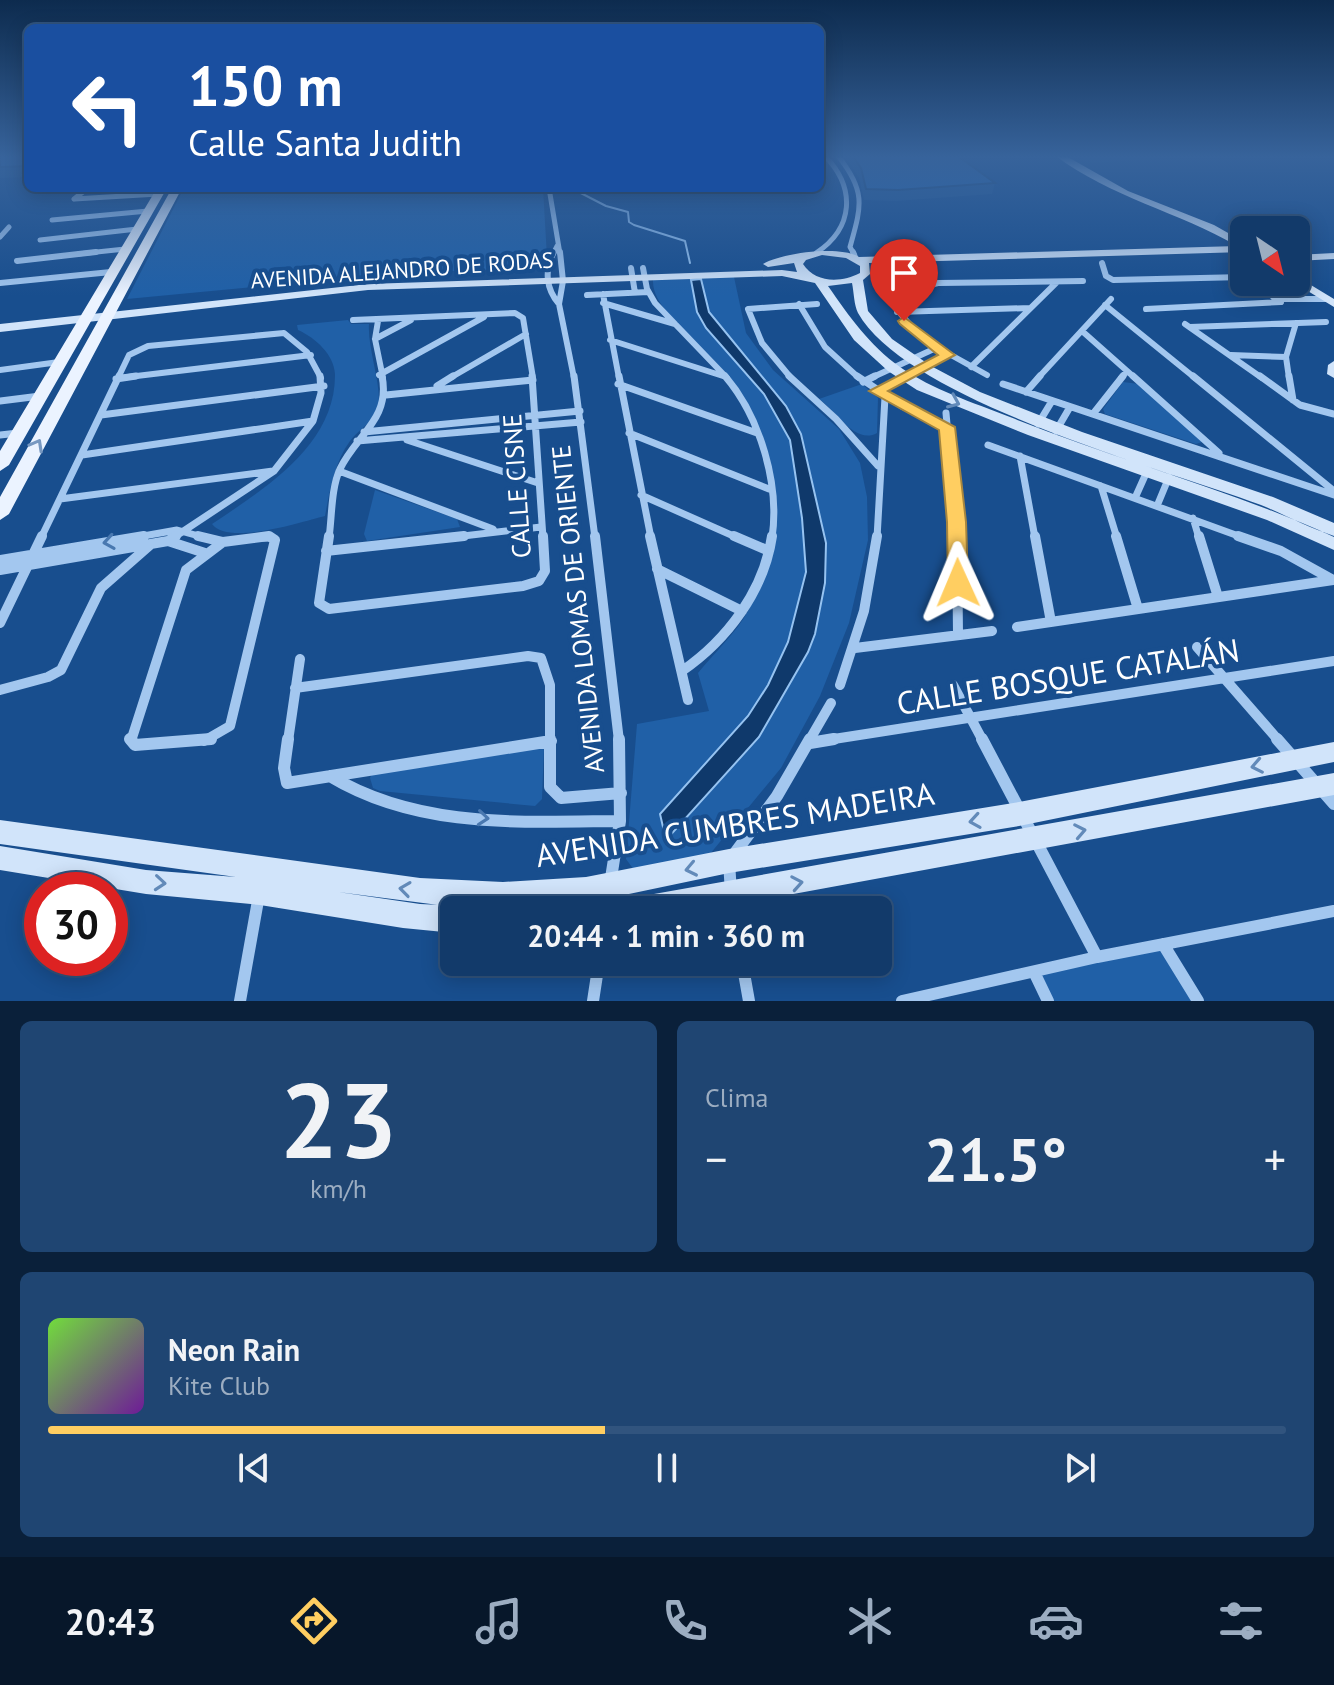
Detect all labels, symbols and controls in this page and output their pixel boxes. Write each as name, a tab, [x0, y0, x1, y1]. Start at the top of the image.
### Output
text: 150 m	[188, 49, 343, 121]
icon: left	[56, 56, 160, 160]
text: Calle Santa Judith	[188, 119, 462, 166]
north arrow	[1230, 216, 1310, 296]
map controls	[1230, 216, 1310, 296]
pin	[870, 239, 938, 321]
street label: AVENIDA ALEJANDRO DE RODAS	[250, 245, 554, 295]
icon: arrive	[882, 251, 926, 295]
one-way arrow	[946, 392, 960, 408]
street label: CALLE CISNE	[495, 413, 538, 559]
one-way arrow	[28, 439, 43, 453]
street label: AVENIDA LOMAS DE ORIENTE	[544, 443, 611, 775]
one-way arrow	[102, 532, 116, 549]
position arrow	[916, 541, 1000, 625]
street label: CALLE BOSQUE CATALÁN	[894, 628, 1242, 724]
one-way arrow	[1251, 757, 1265, 774]
street label: AVENIDA CUMBRES MADEIRA	[533, 772, 937, 876]
one-way arrow	[477, 809, 490, 826]
one-way arrow	[968, 812, 981, 829]
one-way arrow	[1074, 824, 1087, 841]
one-way arrow	[684, 860, 698, 877]
speed limit sign: 30	[24, 872, 128, 976]
one-way arrow	[154, 875, 167, 892]
one-way arrow	[790, 875, 804, 892]
one-way arrow	[398, 881, 412, 898]
text: 20:44 · 1 min · 360 m	[527, 916, 805, 955]
text: 23	[280, 1052, 397, 1187]
text: Clima	[705, 1081, 768, 1114]
text: 21.5°	[924, 1120, 1067, 1198]
text: −	[705, 1130, 727, 1187]
text: +	[1264, 1130, 1286, 1187]
text: km/h	[310, 1172, 367, 1205]
text: Neon Rain	[168, 1330, 300, 1369]
text: Kite Club	[168, 1369, 270, 1402]
icon: previous	[232, 1446, 276, 1490]
icon: pause	[645, 1446, 689, 1490]
icon: next	[1058, 1446, 1102, 1490]
icon: directions	[286, 1593, 342, 1649]
icon: music	[471, 1593, 527, 1649]
icon: phone	[657, 1593, 713, 1649]
icon: climate	[842, 1593, 898, 1649]
icon: car	[1028, 1593, 1084, 1649]
icon: filters	[1213, 1593, 1269, 1649]
text: 20:43	[65, 1598, 156, 1645]

